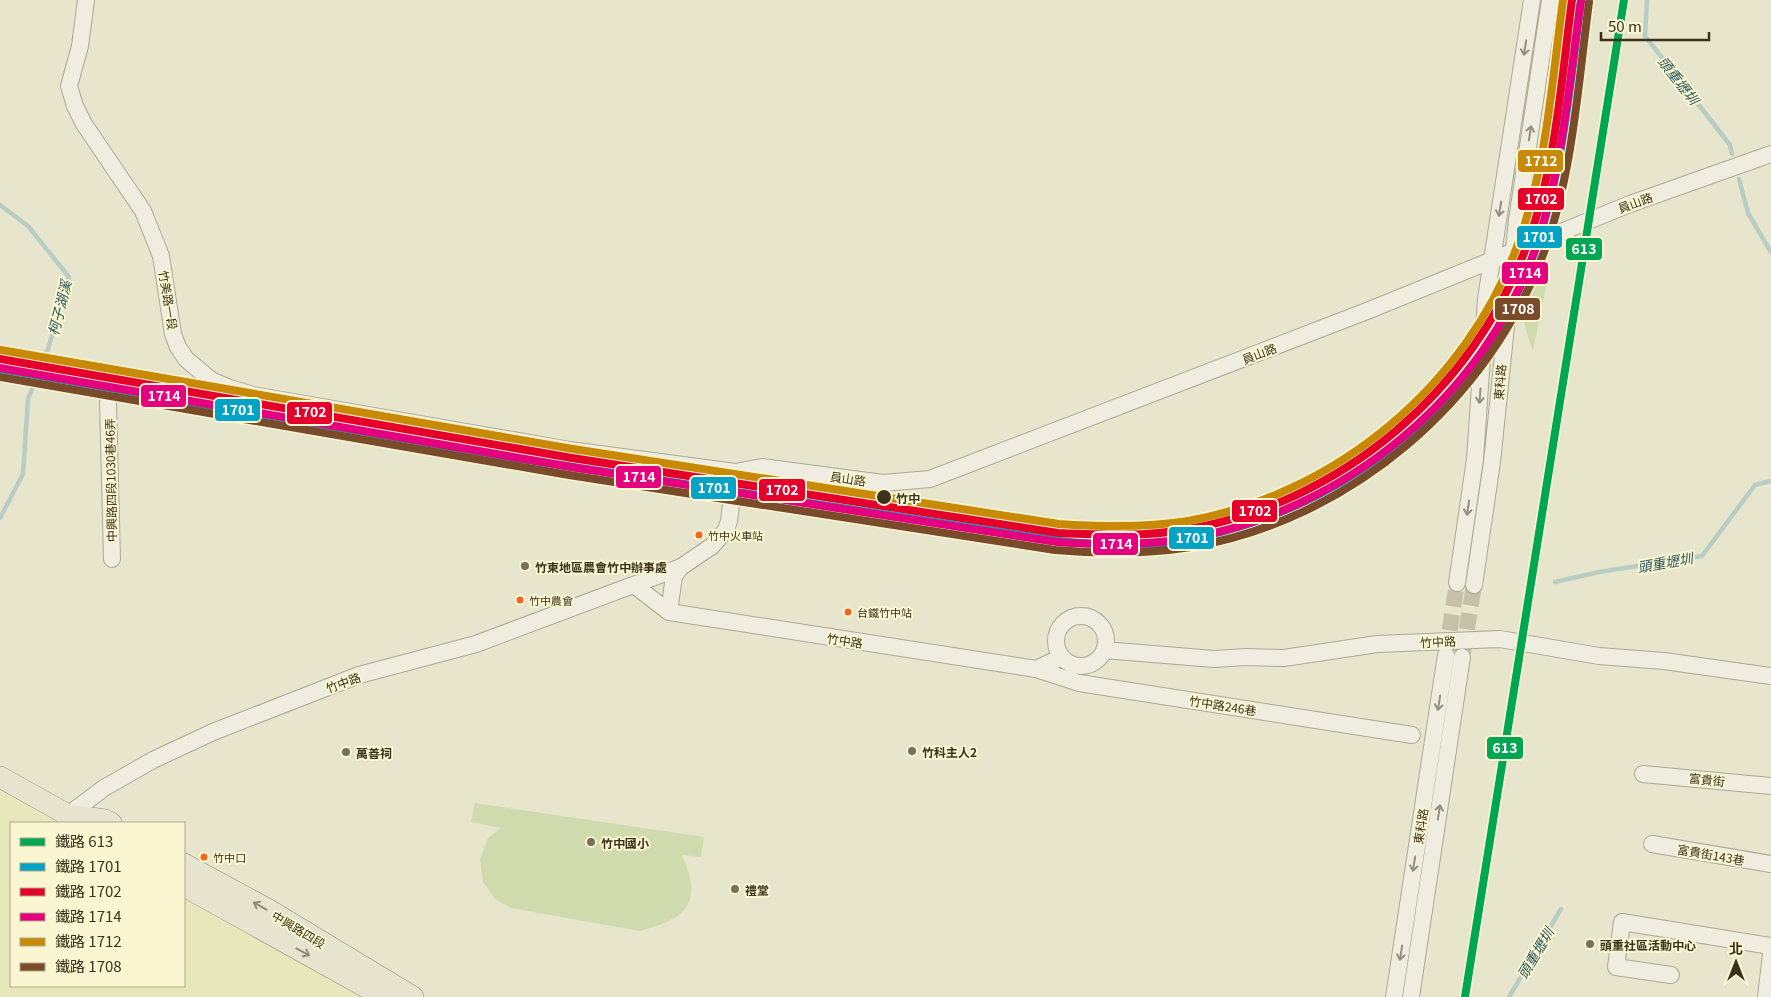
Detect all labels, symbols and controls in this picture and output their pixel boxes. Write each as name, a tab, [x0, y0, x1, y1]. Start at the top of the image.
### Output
scale bar	[1601, 10, 1708, 42]
text: 50 m	[1608, 15, 1642, 36]
one-way arrow	[1519, 40, 1529, 56]
water label: 頭重壢圳	[1654, 52, 1705, 110]
one-way arrow	[1525, 125, 1535, 141]
line badge: 1712	[1517, 149, 1564, 173]
text: 1712	[1524, 150, 1558, 170]
line badge: 1702	[1517, 187, 1565, 211]
text: 1702	[1524, 188, 1558, 208]
street label: 員山路	[1615, 188, 1655, 216]
one-way arrow	[1495, 200, 1505, 216]
line badge: 1701	[1516, 225, 1563, 249]
text: 1701	[1522, 226, 1556, 246]
line badge: 613	[1565, 237, 1603, 261]
text: 613	[1572, 238, 1596, 258]
line badge: 1714	[1501, 261, 1549, 285]
text: 1714	[1508, 262, 1542, 282]
street label: 竹美路一段	[156, 269, 182, 331]
water label: 柯子湖溪	[43, 276, 76, 338]
line badge: 1708	[1494, 297, 1541, 321]
text: 1708	[1501, 298, 1535, 318]
street label: 員山路	[1239, 339, 1279, 367]
street label: 東科路	[1489, 363, 1509, 401]
line badge: 1714	[140, 384, 187, 408]
text: 1714	[147, 385, 181, 405]
one-way arrow	[1475, 388, 1484, 404]
line badge: 1701	[214, 398, 261, 422]
text: 1701	[221, 399, 255, 419]
line badge: 1702	[286, 401, 333, 425]
text: 1702	[293, 401, 327, 421]
street label: 中興路四段1030巷46弄	[100, 418, 120, 542]
line badge: 1714	[615, 465, 662, 489]
text: 1714	[622, 466, 656, 486]
street label: 員山路	[829, 467, 867, 489]
line badge: 1701	[690, 476, 737, 500]
text: 1701	[697, 477, 731, 497]
line badge: 1702	[758, 478, 806, 502]
text: 1702	[765, 479, 799, 499]
marker: 竹中	[875, 488, 893, 506]
place label: 竹中	[896, 489, 920, 506]
line badge: 1702	[1231, 499, 1278, 523]
one-way arrow	[1463, 499, 1473, 515]
text: 1702	[1238, 500, 1272, 520]
line badge: 1701	[1168, 526, 1215, 550]
place label: 竹中火車站	[708, 527, 763, 543]
text: 1701	[1175, 527, 1209, 547]
marker: 竹中火車站	[694, 530, 704, 540]
line badge: 1714	[1092, 532, 1139, 556]
text: 1714	[1099, 533, 1133, 553]
water label: 頭重壢圳	[1636, 547, 1696, 577]
place label: 竹東地區農會竹中辦事處	[535, 558, 667, 575]
marker: 竹東地區農會竹中辦事處	[519, 560, 531, 572]
place label: 竹中農會	[529, 592, 573, 608]
marker: 竹中農會	[515, 595, 525, 605]
place label: 台鐵竹中站	[857, 604, 912, 620]
marker: 台鐵竹中站	[843, 607, 853, 617]
street label: 竹中路	[826, 629, 864, 651]
street label: 竹中路	[1420, 632, 1456, 650]
street label: 竹中路	[323, 668, 363, 696]
street label: 竹中路246巷	[1188, 691, 1258, 719]
one-way arrow	[1433, 695, 1443, 711]
line badge: 613	[1486, 736, 1524, 760]
text: 613	[1493, 737, 1517, 757]
place label: 竹科主人2	[922, 743, 977, 760]
place label: 萬善祠	[356, 744, 392, 761]
marker: 竹科主人2	[906, 745, 918, 757]
marker: 萬善祠	[340, 746, 352, 758]
street label: 富貴街	[1688, 769, 1726, 789]
one-way arrow	[1435, 804, 1445, 820]
street label: 東科路	[1409, 807, 1431, 845]
legend	[10, 822, 185, 987]
text: 鐵路 613	[55, 830, 113, 851]
place label: 竹中國小	[601, 834, 649, 851]
marker: 竹中國小	[585, 836, 597, 848]
street label: 富貴街143巷	[1676, 840, 1746, 868]
place label: 竹中口	[213, 849, 246, 865]
marker: 竹中口	[199, 852, 209, 862]
text: 鐵路 1701	[55, 855, 122, 876]
one-way arrow	[1409, 855, 1419, 871]
text: 鐵路 1702	[55, 880, 122, 901]
place label: 禮堂	[745, 881, 769, 898]
marker: 禮堂	[729, 883, 741, 895]
one-way arrow	[254, 900, 268, 910]
text: 鐵路 1714	[55, 905, 122, 926]
street label: 中興路四段	[269, 906, 329, 952]
water label: 頭重壢圳	[1512, 922, 1559, 982]
text: 鐵路 1712	[55, 930, 122, 951]
place label: 頭重社區活動中心	[1600, 936, 1696, 953]
north arrow	[1711, 937, 1761, 987]
marker: 頭重社區活動中心	[1584, 938, 1596, 950]
text: 北	[1729, 938, 1743, 958]
one-way arrow	[1395, 945, 1405, 961]
one-way arrow	[295, 948, 310, 957]
text: 鐵路 1708	[55, 955, 122, 976]

